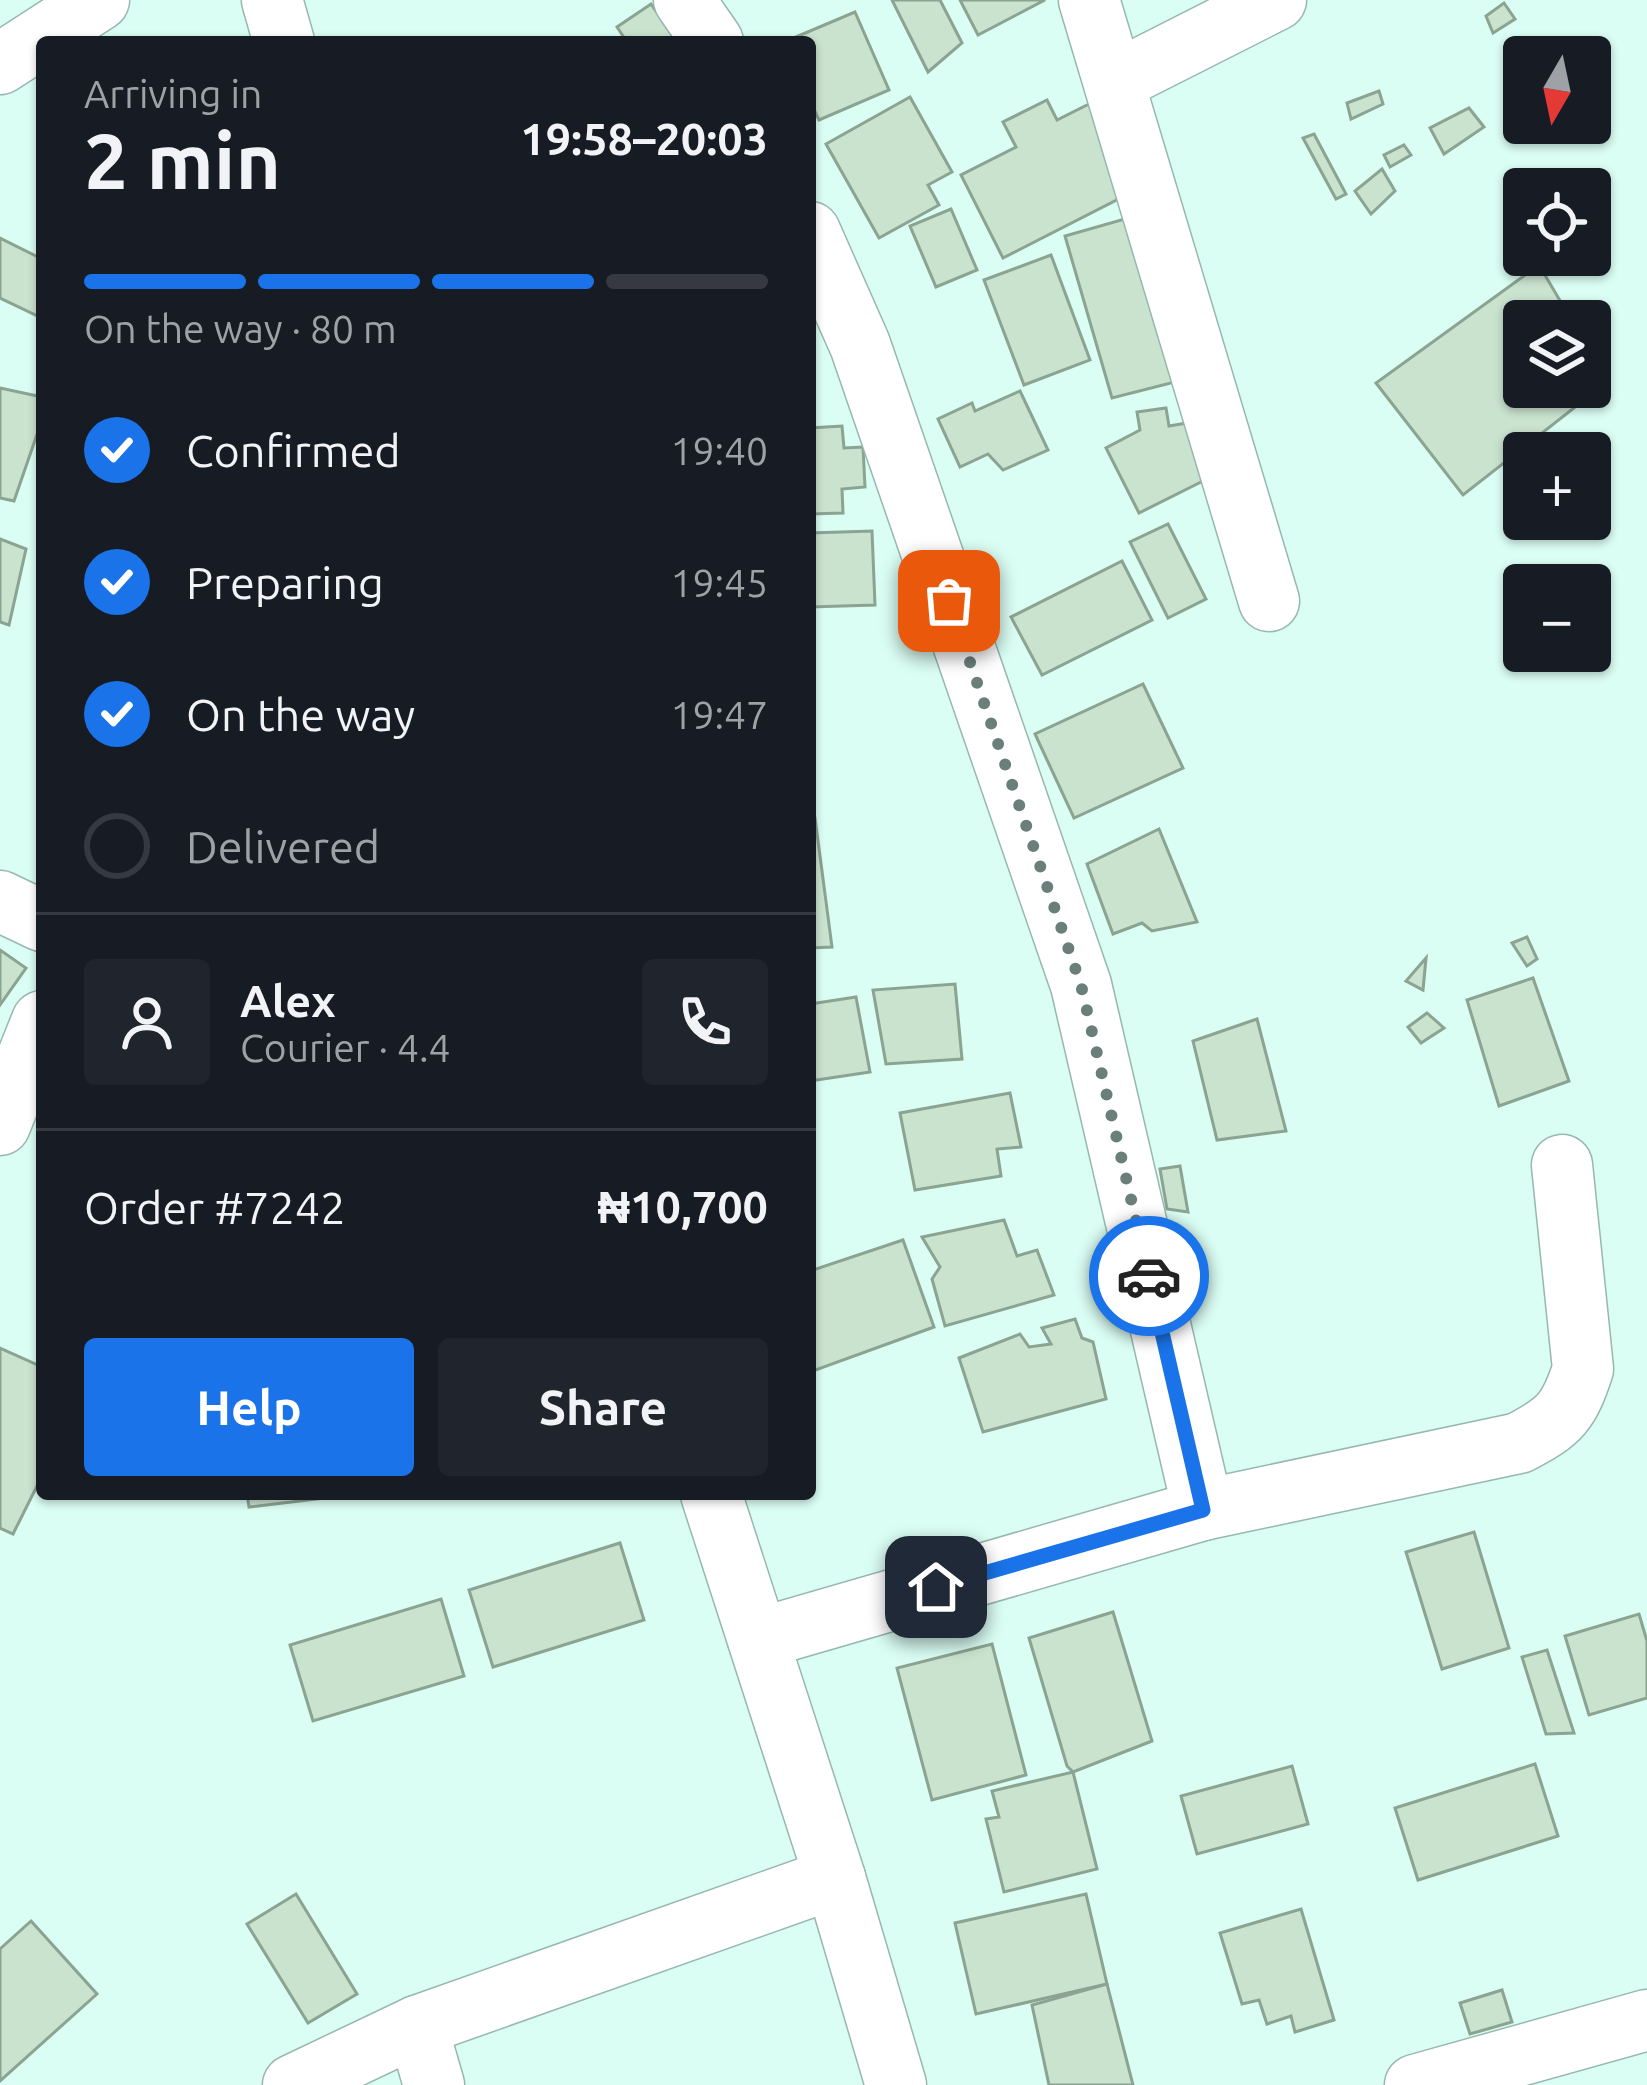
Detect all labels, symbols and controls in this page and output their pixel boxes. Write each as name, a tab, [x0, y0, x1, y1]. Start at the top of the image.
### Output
north arrow	[1503, 36, 1611, 144]
map controls	[1503, 36, 1611, 672]
text: Arriving in	[84, 72, 262, 115]
text: 19:58–20:03	[520, 113, 768, 164]
text: 2 min	[84, 116, 281, 204]
button: locate	[1503, 168, 1611, 276]
button: layers	[1503, 300, 1611, 408]
text: On the way · 80 m	[84, 307, 397, 350]
icon: check	[84, 417, 150, 483]
text: Confirmed	[186, 425, 401, 476]
text: 19:40	[670, 429, 768, 472]
button: +	[1503, 432, 1611, 540]
icon: check	[84, 549, 150, 615]
pin	[898, 550, 1000, 652]
text: Preparing	[186, 557, 384, 608]
text: 19:45	[670, 561, 768, 604]
button: −	[1503, 564, 1611, 672]
icon: bag	[916, 568, 982, 634]
icon: check	[84, 681, 150, 747]
text: On the way	[186, 689, 415, 740]
text: 19:47	[670, 693, 768, 736]
text: Delivered	[186, 821, 380, 872]
button: person	[84, 959, 210, 1085]
button: phone	[642, 959, 768, 1085]
text: Alex	[240, 975, 336, 1026]
text: Courier · 4.4	[240, 1026, 451, 1069]
text: ₦10,700	[598, 1181, 768, 1232]
text: Order #7242	[84, 1182, 346, 1233]
courier	[1089, 1216, 1209, 1336]
icon: car	[1116, 1243, 1182, 1309]
button: Help	[84, 1338, 414, 1476]
button: Share	[438, 1338, 768, 1476]
pin	[885, 1536, 987, 1638]
icon: home	[903, 1554, 969, 1620]

